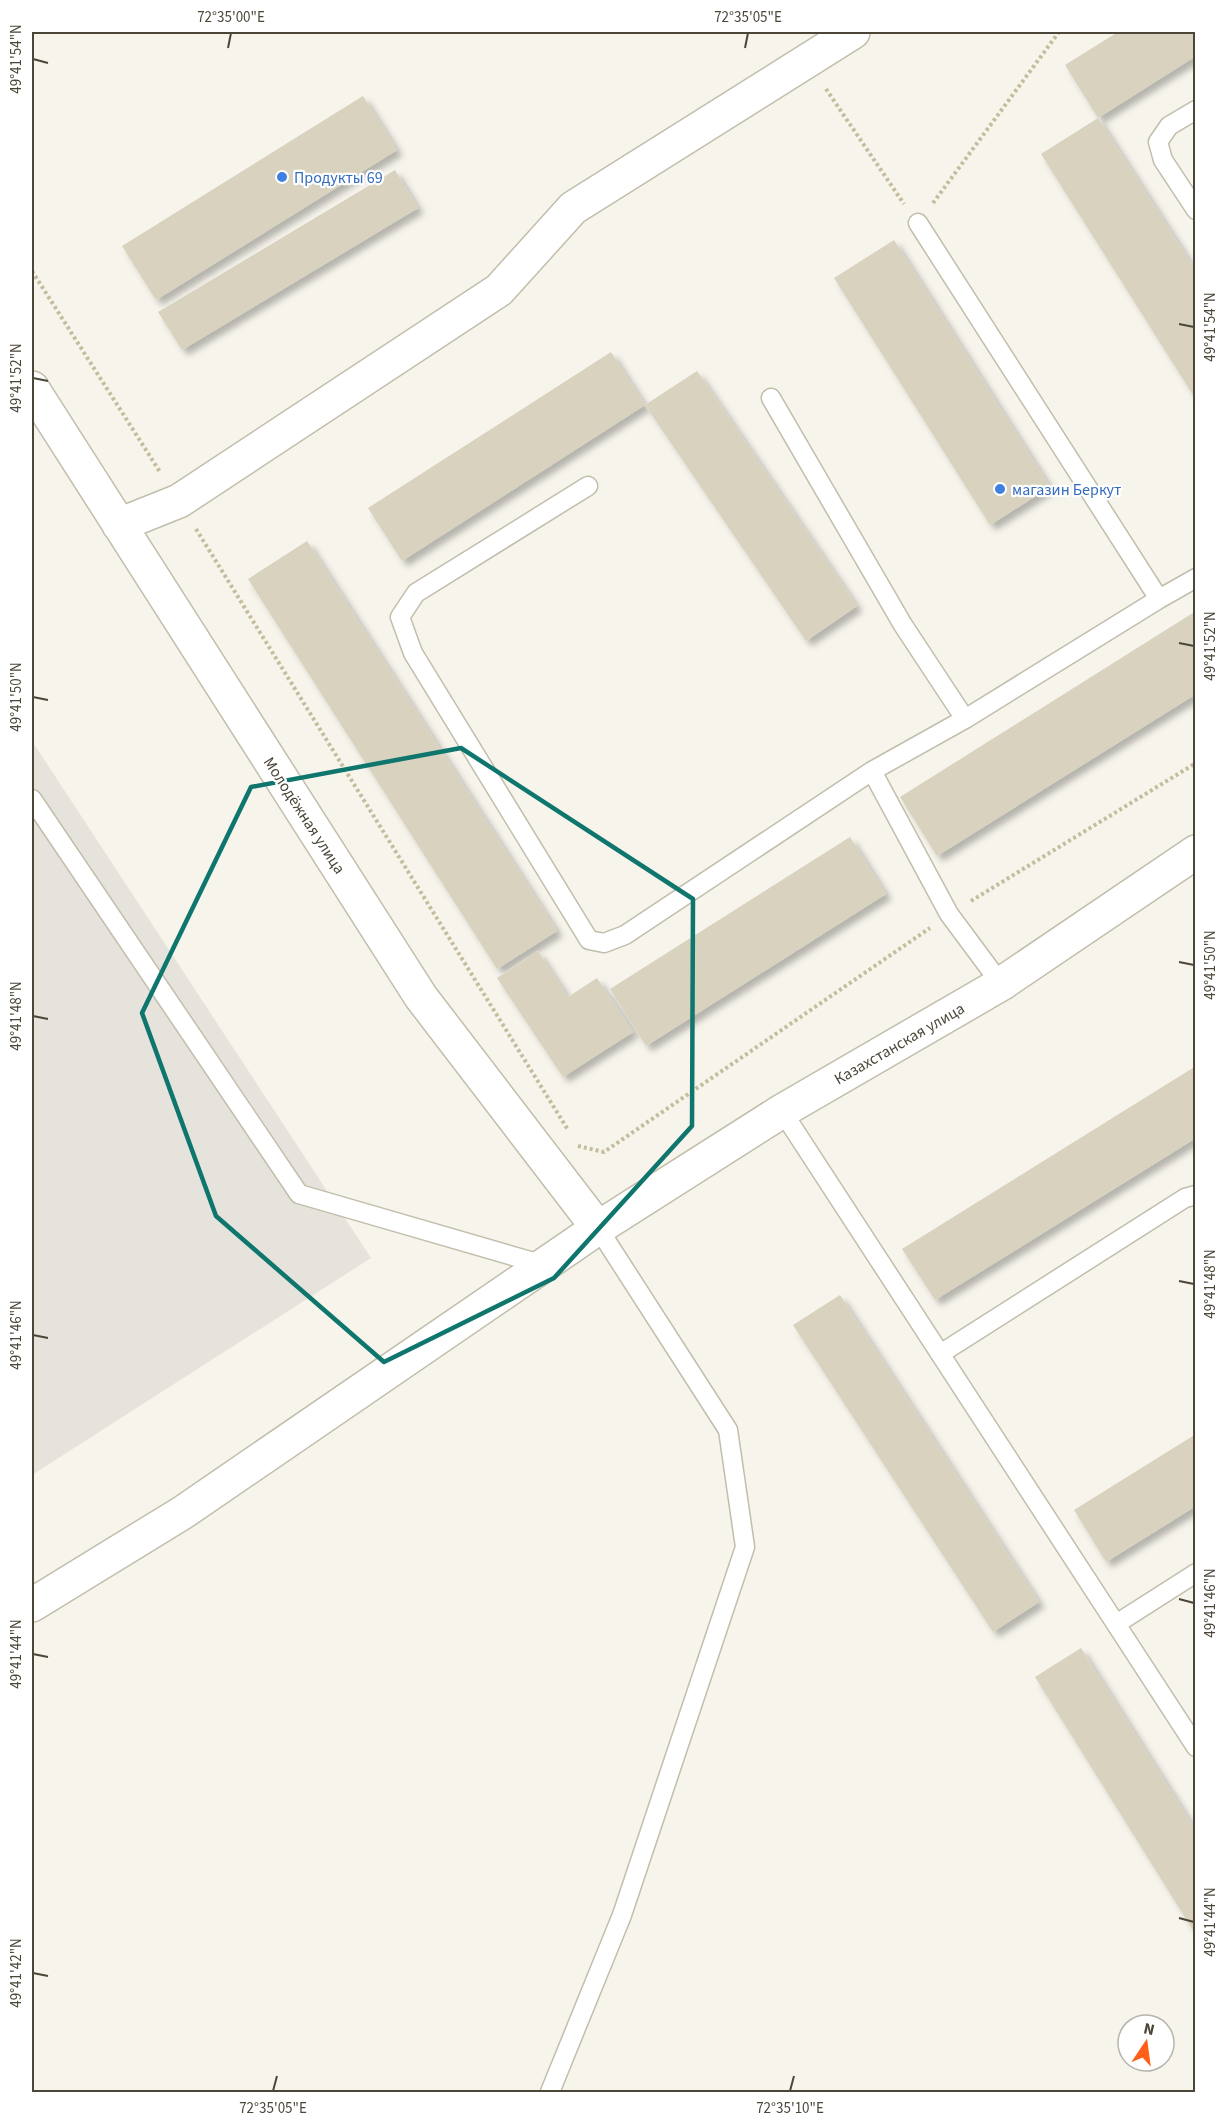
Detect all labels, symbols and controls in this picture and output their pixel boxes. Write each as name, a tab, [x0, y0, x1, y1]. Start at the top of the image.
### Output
text: 72°35'00"E	[197, 7, 265, 28]
text: 72°35'05"E	[714, 7, 782, 28]
text: 49°41'54"N	[6, 24, 27, 94]
place label: Продукты 69	[294, 167, 383, 189]
marker: Продукты 69	[275, 170, 289, 184]
text: 49°41'54"N	[1200, 292, 1221, 362]
text: 49°41'52"N	[6, 343, 27, 413]
place label: магазин Беркут	[1012, 479, 1121, 501]
marker: магазин Беркут	[993, 482, 1007, 496]
text: 49°41'52"N	[1200, 611, 1221, 681]
text: 49°41'50"N	[6, 662, 27, 732]
street label: Молодёжная улица	[258, 753, 350, 878]
text: 49°41'50"N	[1200, 930, 1221, 1000]
text: 49°41'48"N	[6, 981, 27, 1051]
street label: Казахстанская улица	[830, 998, 969, 1090]
text: 49°41'48"N	[1200, 1249, 1221, 1319]
text: 49°41'46"N	[6, 1300, 27, 1370]
text: 49°41'46"N	[1200, 1568, 1221, 1638]
text: 49°41'44"N	[6, 1619, 27, 1689]
text: 49°41'44"N	[1200, 1887, 1221, 1957]
text: 49°41'42"N	[6, 1938, 27, 2008]
north arrow	[1116, 2013, 1176, 2073]
text: N	[1141, 2017, 1157, 2041]
text: 72°35'05"E	[239, 2098, 307, 2119]
text: 72°35'10"E	[756, 2098, 824, 2119]

